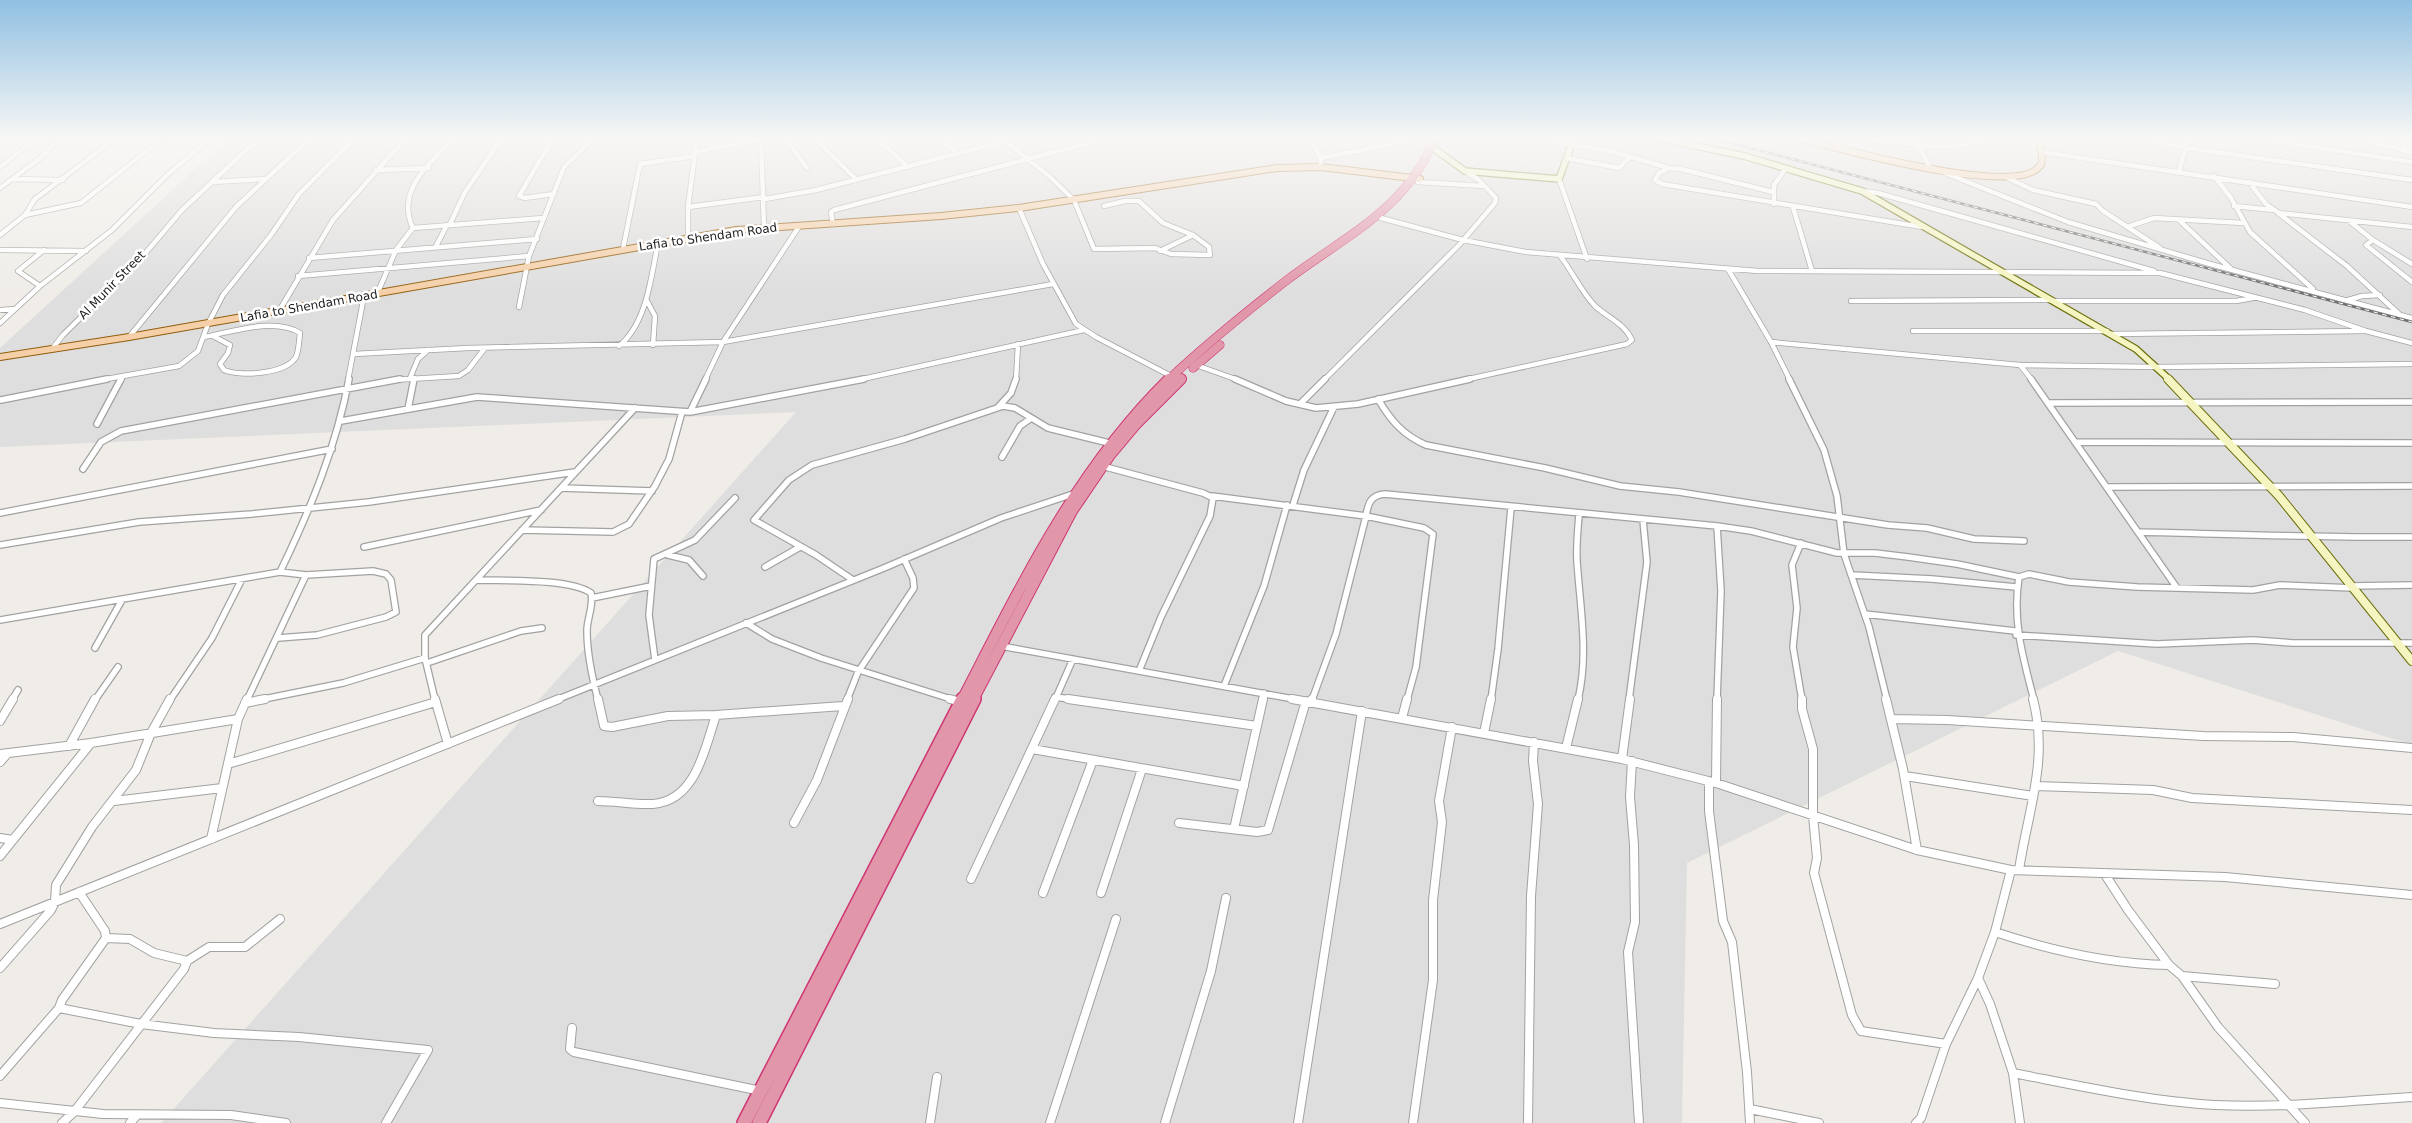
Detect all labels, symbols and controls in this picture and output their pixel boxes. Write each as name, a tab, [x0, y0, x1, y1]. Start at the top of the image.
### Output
street label: Lafia to Shendam Road	[638, 220, 778, 254]
street label: Al Munir Street	[76, 248, 148, 322]
street label: Lafia to Shendam Road	[239, 287, 379, 325]

